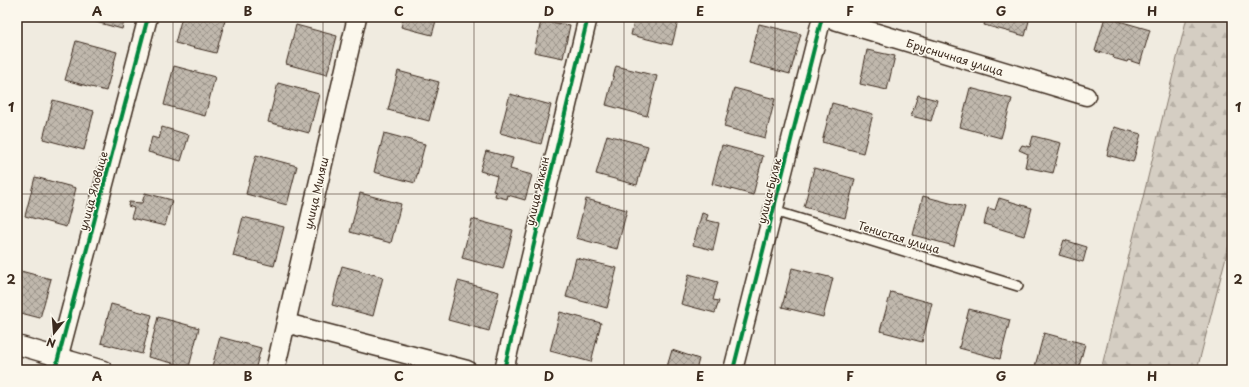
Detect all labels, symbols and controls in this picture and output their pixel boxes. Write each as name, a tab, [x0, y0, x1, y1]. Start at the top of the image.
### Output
text: A	[92, 1, 102, 20]
text: B	[244, 1, 253, 20]
text: C	[394, 1, 404, 20]
text: D	[544, 1, 554, 20]
text: E	[696, 1, 704, 20]
text: F	[846, 1, 854, 20]
text: G	[996, 1, 1006, 20]
text: H	[1147, 1, 1157, 20]
street label: Брусничная улица	[904, 34, 1006, 80]
text: 1	[8, 97, 14, 116]
text: 1	[1235, 97, 1241, 116]
street label: улица Яловице	[74, 149, 112, 233]
street label: улица Ялкын	[521, 154, 553, 227]
street label: улица Миляш	[299, 155, 333, 231]
street label: улица Буляк	[753, 156, 785, 226]
street label: Тенистая улица	[856, 216, 942, 258]
text: 2	[6, 269, 16, 288]
text: 2	[1233, 269, 1243, 288]
north arrow	[34, 313, 74, 353]
text: N	[44, 334, 58, 352]
text: A	[92, 366, 102, 385]
text: B	[244, 366, 253, 385]
text: C	[394, 366, 404, 385]
text: D	[544, 366, 554, 385]
text: E	[696, 366, 704, 385]
text: F	[846, 366, 854, 385]
text: G	[996, 366, 1006, 385]
text: H	[1147, 366, 1157, 385]

